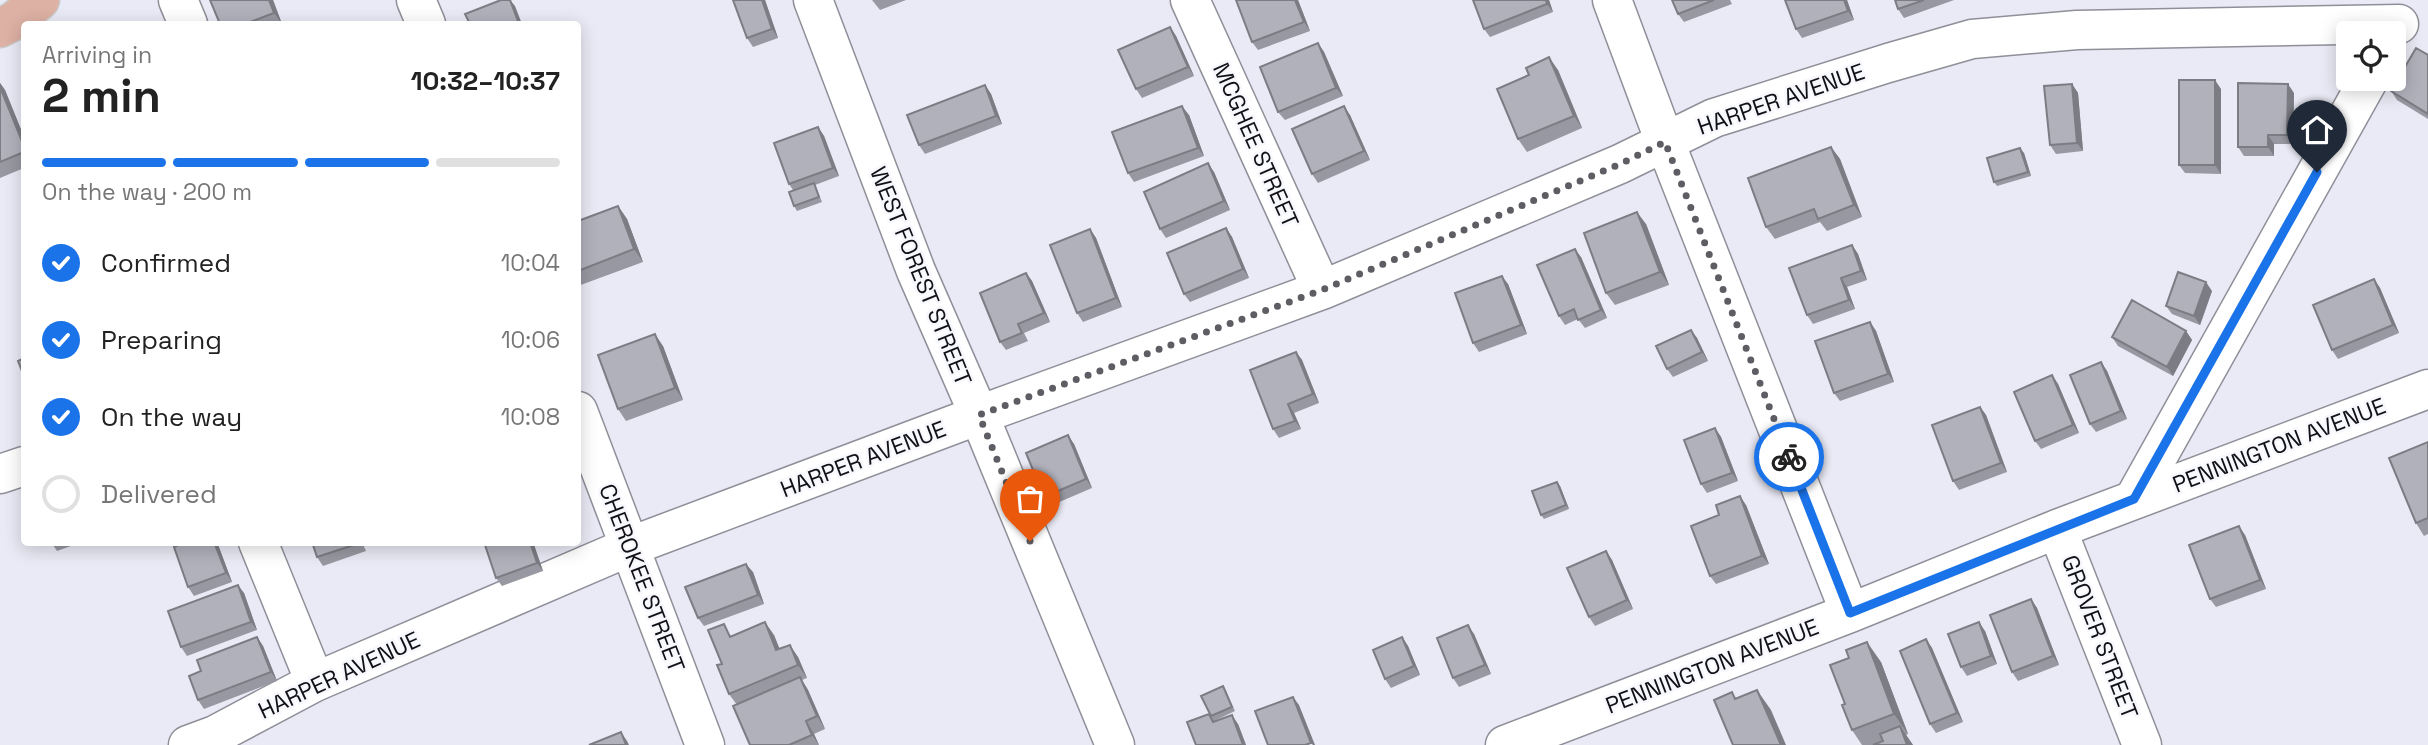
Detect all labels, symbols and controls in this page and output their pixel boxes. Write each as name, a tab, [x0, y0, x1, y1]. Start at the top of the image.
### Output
map controls	[2336, 21, 2406, 91]
button: locate	[2336, 21, 2406, 91]
text: Arriving in	[42, 40, 152, 70]
street label: HARPER AVENUE	[1693, 56, 1869, 142]
street label: MCGHEE STREET	[1206, 58, 1306, 232]
text: 10:32–10:37	[411, 64, 560, 98]
text: 2 min	[42, 67, 161, 125]
pin	[2287, 100, 2347, 172]
icon: home	[2298, 111, 2336, 149]
street label: WEST FOREST STREET	[863, 162, 979, 390]
text: On the way · 200 m	[42, 177, 252, 207]
icon: check	[42, 244, 80, 282]
text: Confirmed	[101, 246, 231, 280]
text: 10:04	[501, 248, 560, 278]
icon: check	[42, 321, 80, 359]
text: Preparing	[101, 323, 222, 357]
text: 10:06	[501, 325, 560, 355]
street label: PENNINGTON AVENUE	[2168, 391, 2390, 499]
icon: check	[42, 398, 80, 436]
text: On the way	[101, 400, 242, 434]
text: 10:08	[501, 402, 560, 432]
street label: HARPER AVENUE	[776, 414, 950, 504]
courier	[1754, 422, 1824, 492]
icon: bike	[1770, 438, 1808, 476]
pin	[1000, 469, 1060, 541]
text: Delivered	[101, 477, 217, 511]
street label: CHEROKEE STREET	[592, 480, 692, 676]
icon: bag	[1011, 480, 1049, 518]
street label: GROVER STREET	[2055, 551, 2145, 723]
street label: PENNINGTON AVENUE	[1601, 612, 1823, 720]
street label: HARPER AVENUE	[253, 624, 425, 726]

